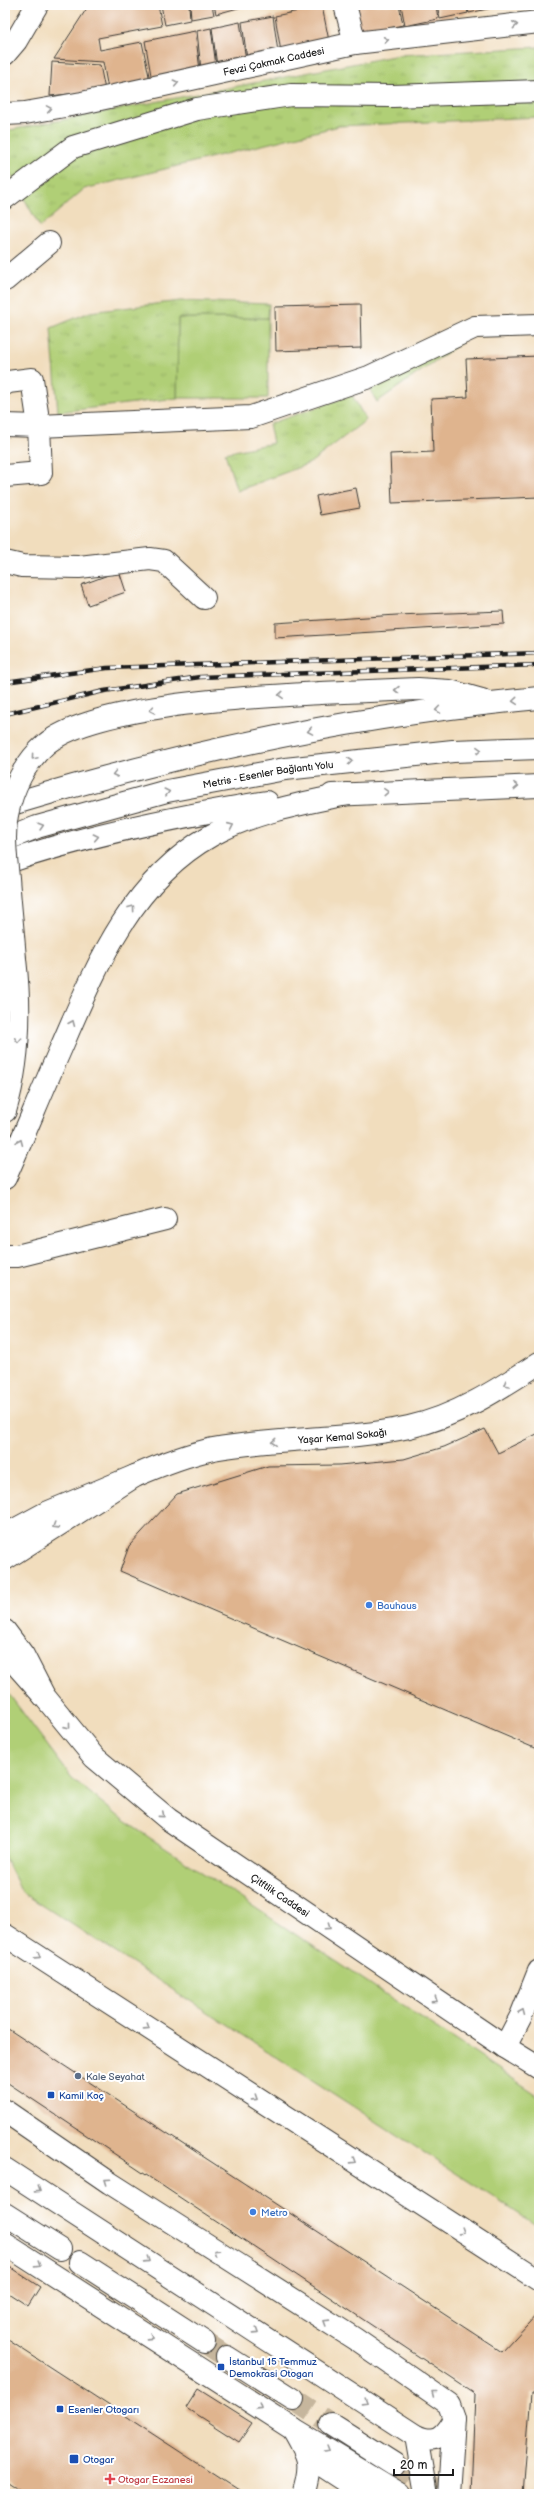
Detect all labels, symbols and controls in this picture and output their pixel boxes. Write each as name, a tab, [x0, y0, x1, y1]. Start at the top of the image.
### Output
one-way arrow	[512, 21, 518, 30]
one-way arrow	[382, 35, 389, 44]
street label: Fevzi Çakmak Caddesi	[222, 45, 325, 79]
one-way arrow	[173, 79, 179, 87]
one-way arrow	[46, 105, 52, 114]
one-way arrow	[394, 685, 400, 694]
one-way arrow	[278, 691, 284, 700]
one-way arrow	[512, 696, 518, 705]
one-way arrow	[149, 705, 155, 714]
one-way arrow	[435, 705, 441, 714]
one-way arrow	[307, 727, 313, 735]
one-way arrow	[476, 746, 482, 755]
one-way arrow	[31, 752, 38, 760]
one-way arrow	[347, 757, 353, 766]
street label: Metris - Esenler Bağlantı Yolu	[202, 759, 334, 791]
one-way arrow	[111, 769, 118, 777]
one-way arrow	[513, 782, 519, 791]
one-way arrow	[163, 788, 170, 796]
one-way arrow	[383, 788, 389, 797]
one-way arrow	[38, 822, 45, 831]
one-way arrow	[227, 823, 234, 831]
one-way arrow	[93, 833, 99, 841]
one-way arrow	[127, 906, 134, 913]
one-way arrow	[67, 1020, 75, 1027]
one-way arrow	[13, 1037, 22, 1043]
one-way arrow	[16, 1139, 24, 1146]
one-way arrow	[503, 1380, 510, 1387]
street label: Yaşar Kemal Sokağı	[297, 1426, 388, 1447]
one-way arrow	[271, 1437, 277, 1446]
one-way arrow	[52, 1522, 59, 1529]
marker: Bauhaus	[364, 1600, 374, 1610]
place label: Bauhaus	[377, 1600, 417, 1612]
one-way arrow	[64, 1721, 71, 1728]
one-way arrow	[158, 1810, 165, 1817]
street label: Çitftlik Caddesi	[248, 1872, 311, 1920]
one-way arrow	[323, 1922, 330, 1929]
one-way arrow	[34, 1951, 41, 1959]
one-way arrow	[431, 1995, 438, 2003]
one-way arrow	[518, 2009, 526, 2016]
one-way arrow	[142, 2022, 149, 2029]
marker: Kale Seyahat	[73, 2071, 83, 2081]
place label: Kale Seyahat	[86, 2071, 145, 2083]
marker: Kamil Koç	[46, 2090, 56, 2100]
place label: Kamil Koç	[59, 2090, 104, 2102]
one-way arrow	[251, 2093, 258, 2100]
one-way arrow	[349, 2156, 356, 2164]
one-way arrow	[104, 2178, 111, 2186]
one-way arrow	[34, 2185, 41, 2193]
marker: Metro	[248, 2207, 258, 2217]
place label: Metro	[261, 2207, 288, 2219]
one-way arrow	[458, 2226, 465, 2234]
one-way arrow	[213, 2249, 220, 2257]
one-way arrow	[143, 2255, 150, 2263]
one-way arrow	[34, 2260, 41, 2268]
one-way arrow	[323, 2319, 330, 2326]
one-way arrow	[252, 2327, 259, 2335]
one-way arrow	[146, 2332, 153, 2340]
place label: İstanbul 15 Temmuz Demokrasi Otogarı	[229, 2356, 317, 2380]
marker: İstanbul 15 Temmuz Demokrasi Otogarı	[216, 2362, 226, 2372]
one-way arrow	[432, 2391, 439, 2398]
one-way arrow	[361, 2397, 368, 2405]
one-way arrow	[255, 2402, 262, 2409]
marker: Esenler Otogarı	[55, 2404, 65, 2414]
place label: Esenler Otogarı	[68, 2404, 139, 2416]
one-way arrow	[323, 2444, 330, 2452]
scale bar	[394, 2451, 453, 2477]
marker: Otogar	[68, 2453, 80, 2465]
place label: Otogar	[83, 2454, 115, 2466]
text: 20 m	[400, 2458, 427, 2473]
marker: Otogar Eczanesi	[105, 2474, 115, 2484]
place label: Otogar Eczanesi	[118, 2474, 193, 2486]

